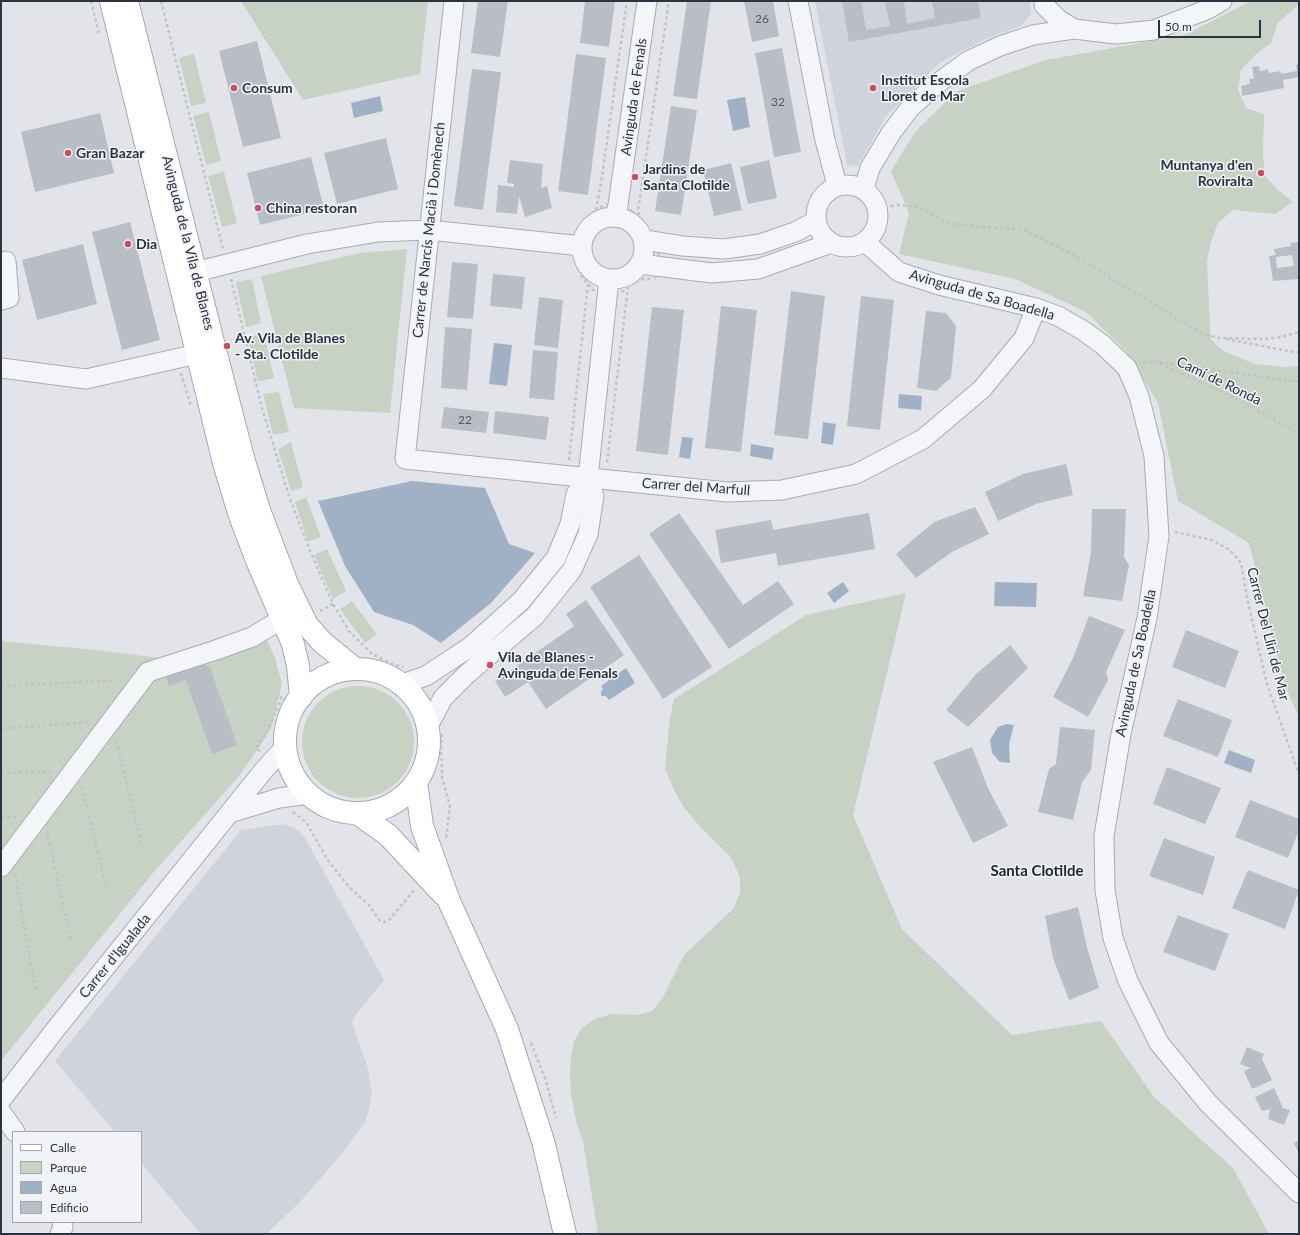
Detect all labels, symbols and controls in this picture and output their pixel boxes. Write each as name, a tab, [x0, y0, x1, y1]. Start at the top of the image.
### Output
house number: 26	[755, 12, 769, 26]
scale bar	[1160, 12, 1263, 38]
text: 50 m	[1165, 19, 1192, 34]
street label: Avinguda de Fenals	[617, 37, 651, 157]
place label: Institut Escola Lloret de Mar	[881, 72, 969, 104]
place label: Consum	[242, 80, 293, 96]
marker: Consum	[229, 83, 239, 93]
marker: Institut Escola Lloret de Mar	[868, 83, 878, 93]
house number: 32	[771, 95, 785, 109]
street label: Carrer de Narcís Macià i Domènech	[409, 121, 449, 339]
place label: Gran Bazar	[76, 145, 145, 161]
marker: Gran Bazar	[63, 148, 73, 158]
street label: Avinguda de la Vila de Blanes	[158, 154, 218, 332]
place label: Muntanya d'en Roviralta	[1161, 157, 1253, 190]
place label: Jardins de Santa Clotilde	[643, 161, 730, 194]
marker: Muntanya d'en Roviralta	[1256, 168, 1266, 178]
marker: Jardins de Santa Clotilde	[630, 172, 640, 182]
place label: China restoran	[266, 200, 357, 216]
marker: China restoran	[253, 203, 263, 213]
place label: Dia	[136, 236, 157, 252]
marker: Dia	[123, 239, 133, 249]
street label: Avinguda de Sa Boadella	[907, 266, 1057, 324]
place label: Av. Vila de Blanes - Sta. Clotilde	[235, 330, 345, 362]
marker: Av. Vila de Blanes - Sta. Clotilde	[222, 341, 232, 351]
street label: Camí de Ronda	[1174, 353, 1264, 409]
house number: 22	[458, 413, 472, 427]
street label: Carrer del Marfull	[641, 475, 751, 499]
street label: Carrer Del Lliri de Mar	[1243, 566, 1293, 702]
street label: Avinguda de Sa Boadella	[1112, 588, 1160, 738]
place label: Vila de Blanes - Avinguda de Fenals	[498, 649, 618, 682]
marker: Vila de Blanes - Avinguda de Fenals	[485, 660, 495, 670]
district label: Santa Clotilde	[991, 862, 1083, 880]
street label: Carrer d'Igualada	[76, 910, 154, 1002]
legend	[12, 1131, 142, 1223]
text: Calle	[50, 1140, 76, 1155]
text: Parque	[50, 1160, 87, 1175]
text: Agua	[50, 1180, 77, 1195]
text: Edificio	[50, 1200, 89, 1215]

